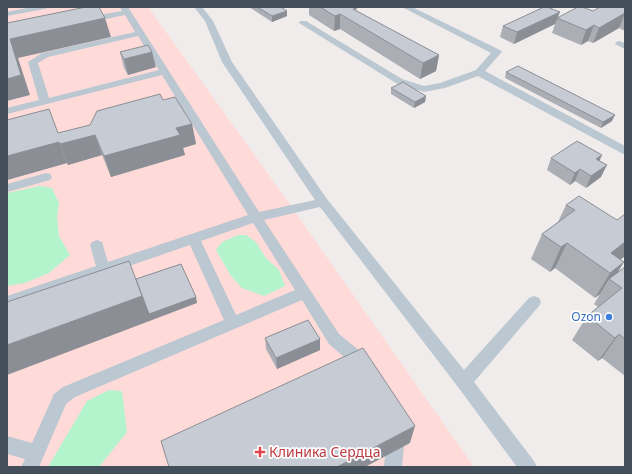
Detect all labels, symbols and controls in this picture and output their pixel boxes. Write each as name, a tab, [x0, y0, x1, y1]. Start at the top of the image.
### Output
place label: Ozon	[571, 308, 601, 325]
marker: Ozon	[604, 312, 614, 322]
place label: Клиника Сердца	[269, 442, 380, 461]
marker: Клиника Сердца	[254, 446, 266, 458]

